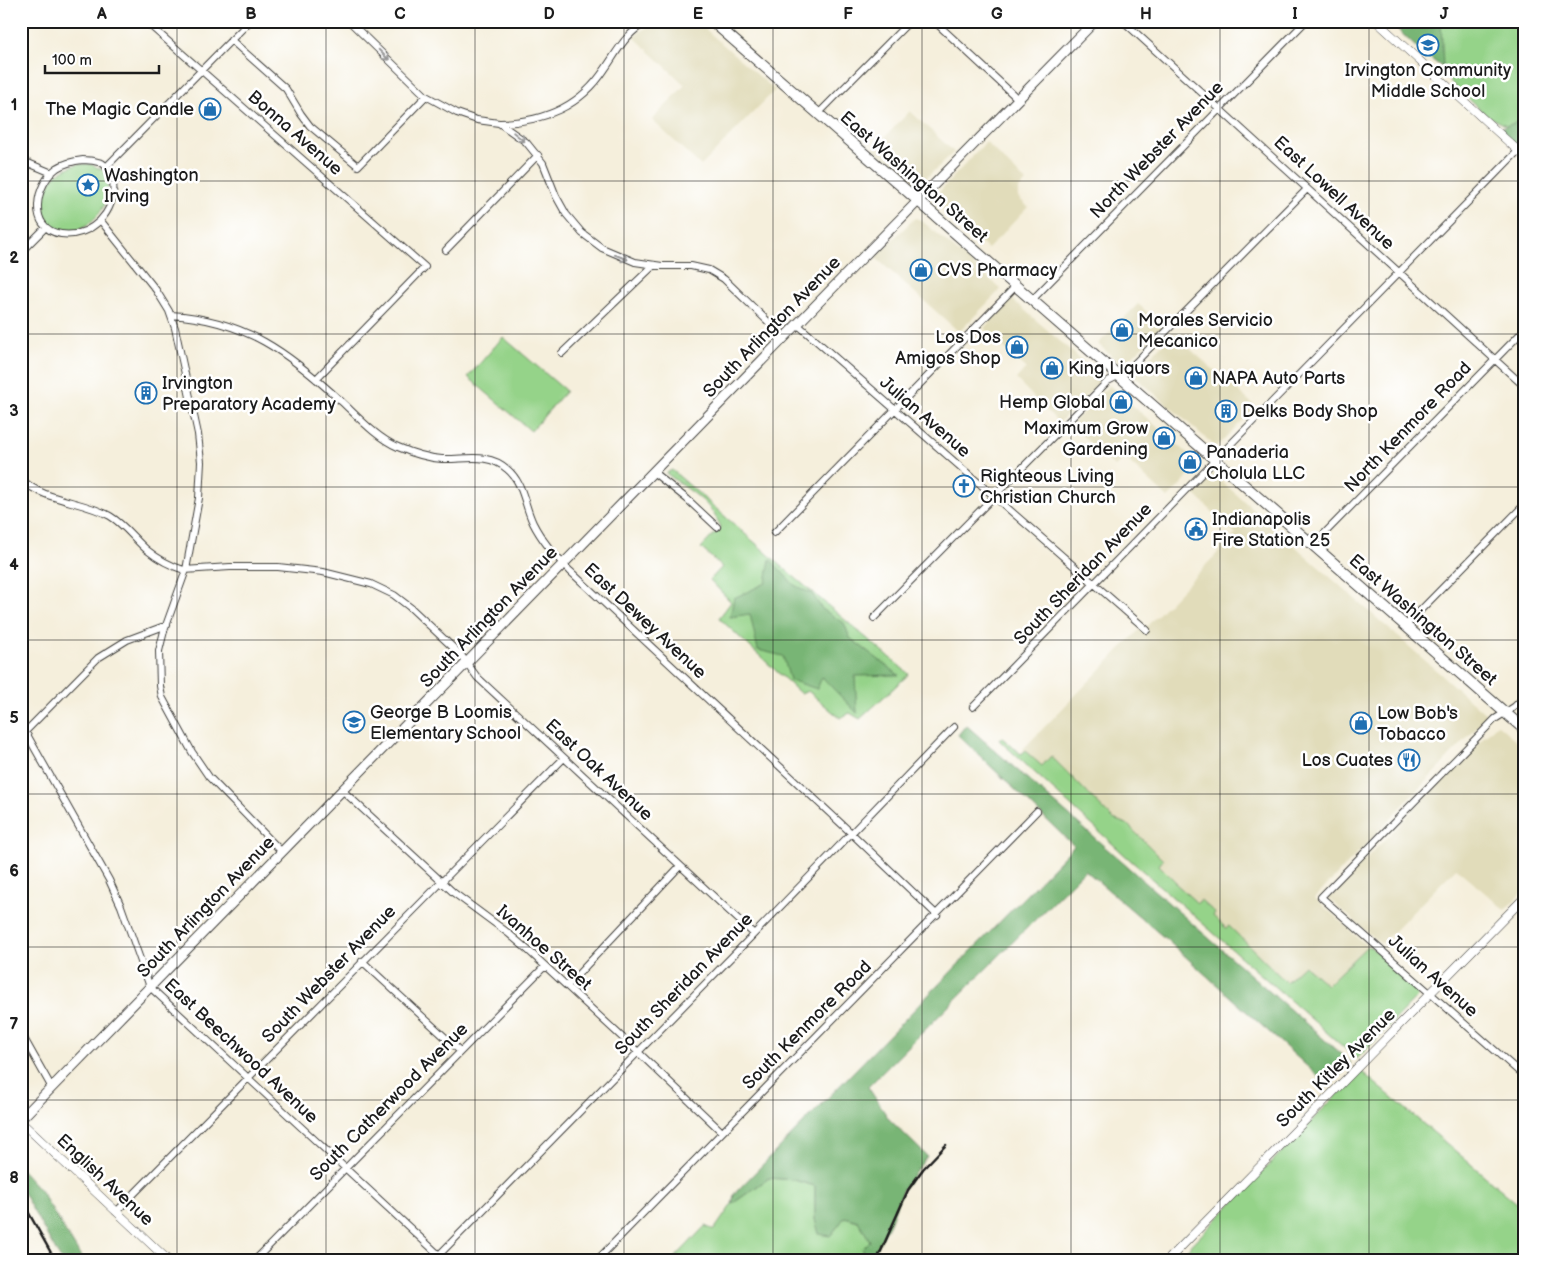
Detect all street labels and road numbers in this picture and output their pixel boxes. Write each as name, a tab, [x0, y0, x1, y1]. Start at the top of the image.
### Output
street label: North Webster Avenue	[1086, 77, 1228, 223]
street label: Bonna Avenue	[243, 86, 347, 180]
street label: East Washington Street	[836, 107, 993, 247]
street label: East Lowell Avenue	[1269, 132, 1399, 255]
street label: South Arlington Avenue	[699, 252, 845, 402]
street label: North Kenmore Road	[1340, 357, 1476, 497]
street label: Julian Avenue	[875, 372, 975, 462]
street label: South Sheridan Avenue	[1010, 498, 1156, 649]
street label: South Arlington Avenue	[416, 542, 562, 692]
street label: East Washington Street	[1345, 550, 1502, 690]
street label: East Dewey Avenue	[579, 559, 711, 683]
street label: East Oak Avenue	[541, 715, 657, 825]
street label: South Arlington Avenue	[133, 832, 279, 982]
street label: South Webster Avenue	[258, 901, 400, 1047]
street label: Ivanhoe Street	[492, 901, 596, 995]
street label: South Sheridan Avenue	[611, 908, 757, 1059]
street label: Julian Avenue	[1384, 930, 1482, 1022]
street label: South Kenmore Road	[738, 956, 876, 1094]
street label: East Beechwood Avenue	[160, 974, 322, 1128]
street label: South Kitley Avenue	[1272, 1004, 1400, 1132]
street label: South Catherwood Avenue	[306, 1018, 473, 1185]
street label: English Avenue	[52, 1130, 158, 1230]

